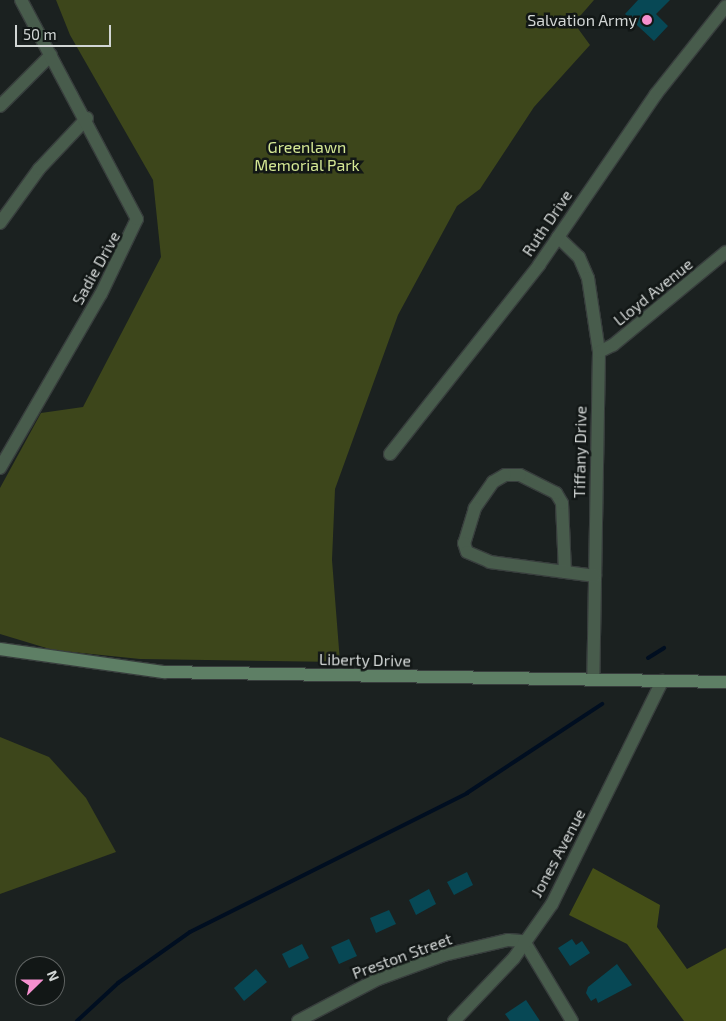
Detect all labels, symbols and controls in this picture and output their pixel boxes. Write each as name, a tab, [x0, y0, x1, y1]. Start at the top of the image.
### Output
place label: Salvation Army	[527, 10, 637, 30]
marker: Salvation Army	[641, 14, 653, 26]
scale bar	[18, 15, 114, 47]
text: 50 m	[23, 25, 57, 43]
park label: Greenlawn Memorial Park	[254, 137, 360, 175]
street label: Ruth Drive	[518, 186, 576, 260]
street label: Sadie Drive	[68, 228, 124, 308]
street label: Lloyd Avenue	[609, 254, 697, 330]
street label: Tiffany Drive	[570, 405, 590, 499]
street label: Liberty Drive	[319, 650, 411, 670]
street label: Jones Avenue	[527, 805, 589, 901]
street label: Preston Street	[349, 929, 455, 983]
north arrow	[15, 956, 65, 1006]
text: N	[44, 968, 63, 983]

